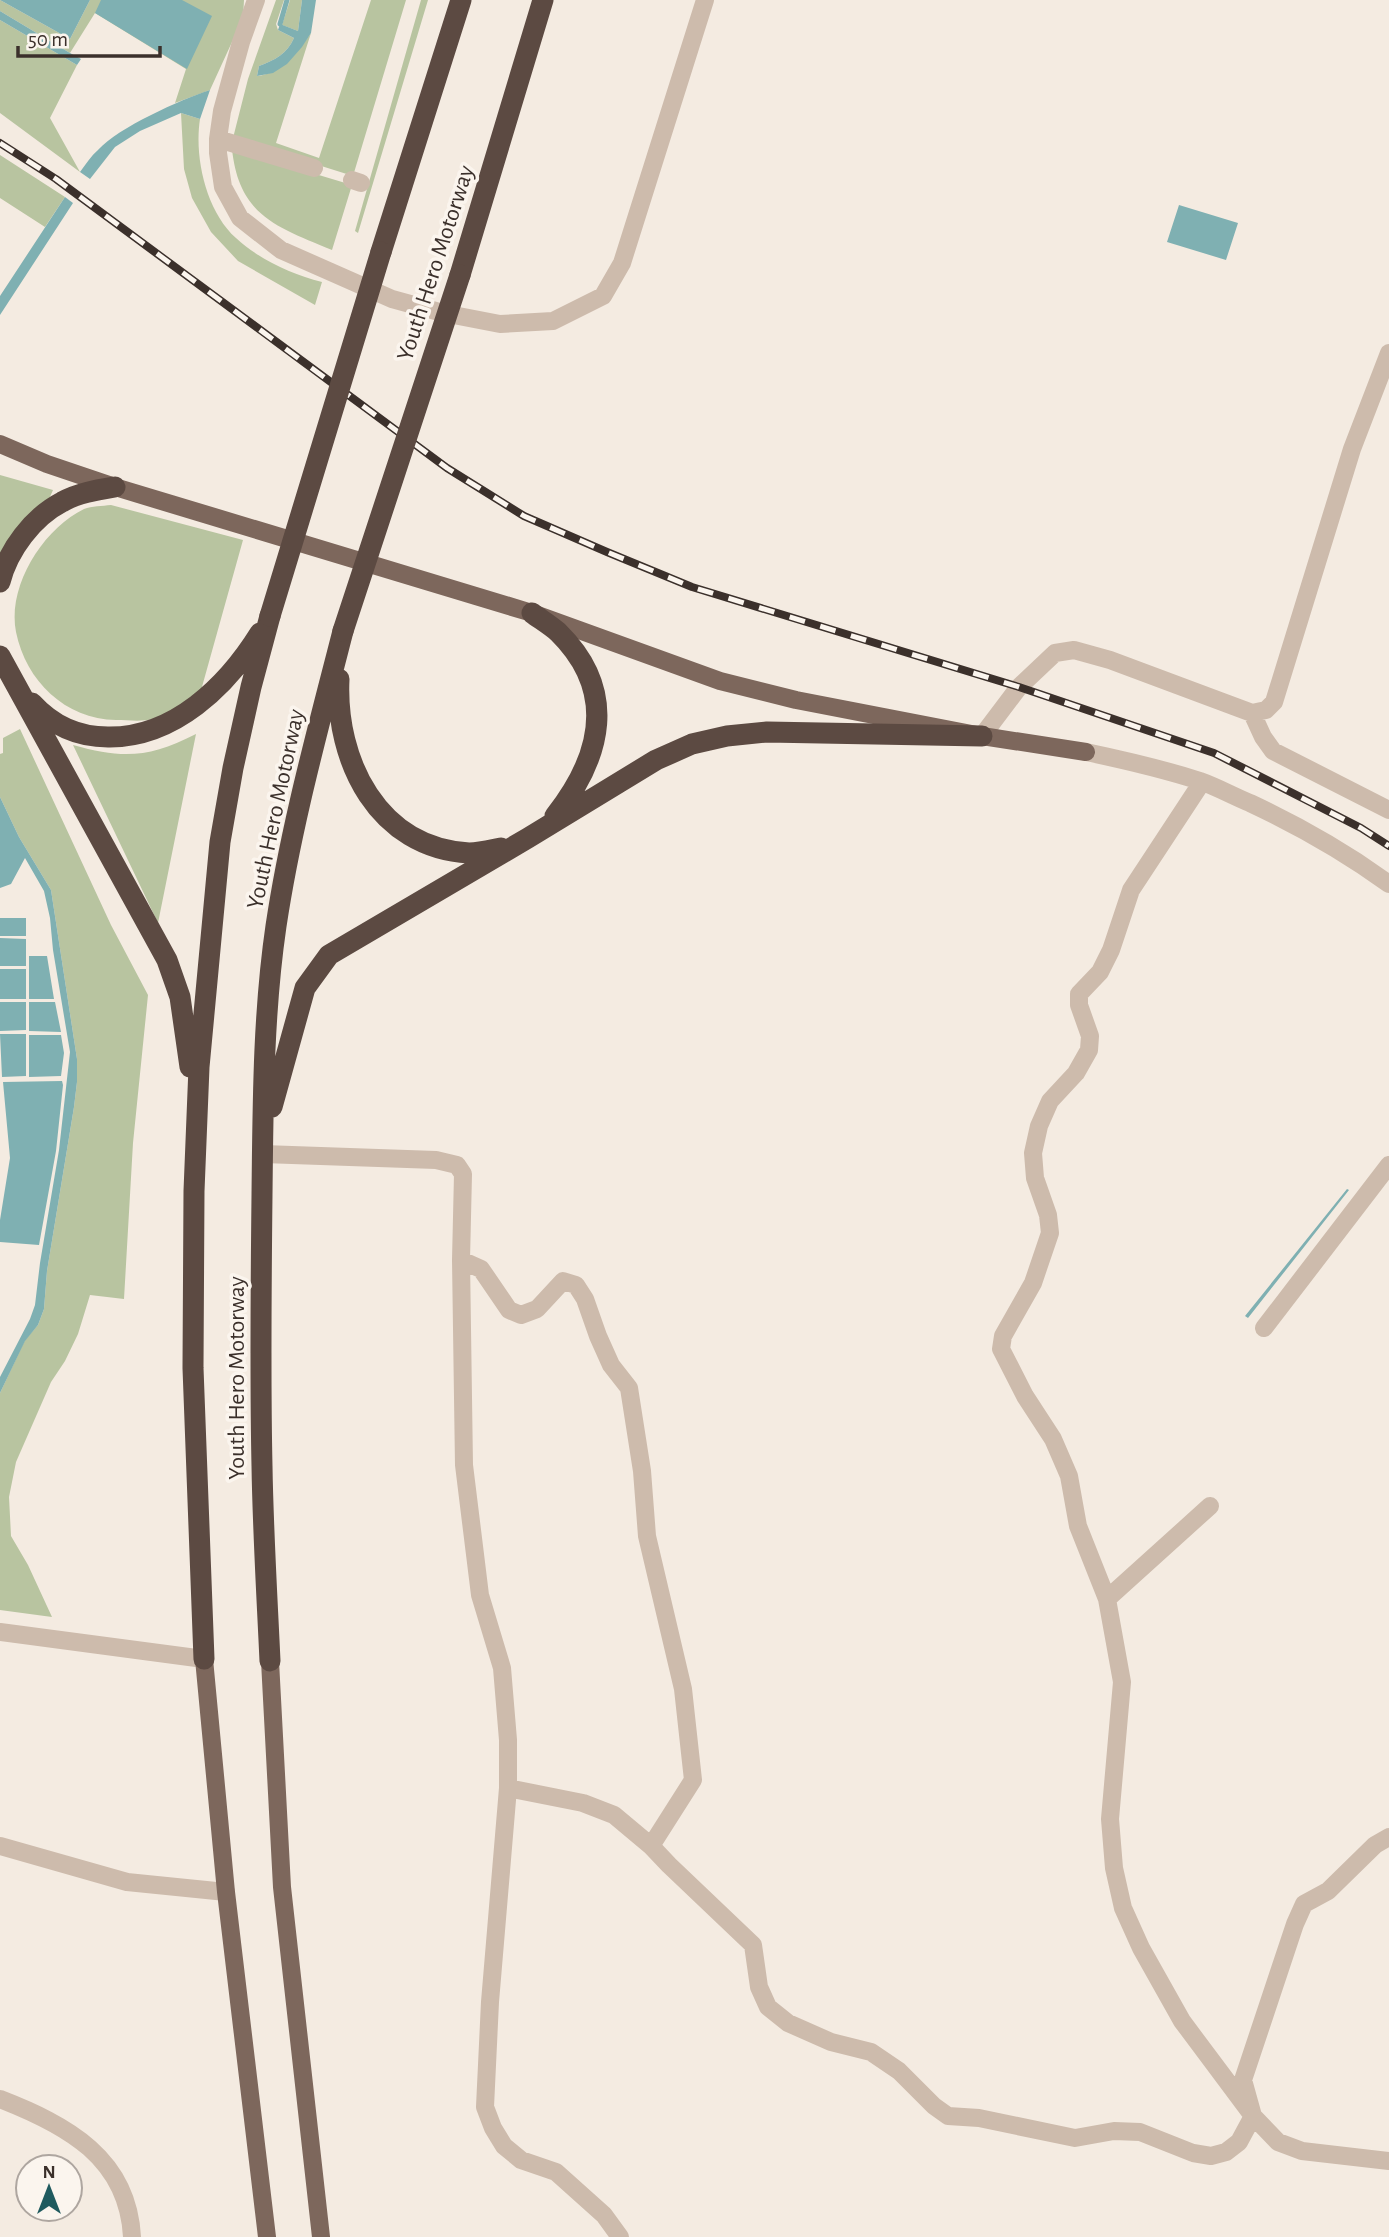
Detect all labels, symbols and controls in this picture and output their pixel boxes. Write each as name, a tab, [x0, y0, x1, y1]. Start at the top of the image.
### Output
scale bar	[18, 14, 159, 58]
text: 50 m	[28, 29, 68, 50]
street label: Youth Hero Motorway	[393, 163, 479, 364]
street label: Youth Hero Motorway	[243, 707, 309, 911]
street label: Youth Hero Motorway	[225, 1276, 249, 1480]
north arrow	[14, 2153, 84, 2223]
text: N	[42, 2163, 56, 2182]

